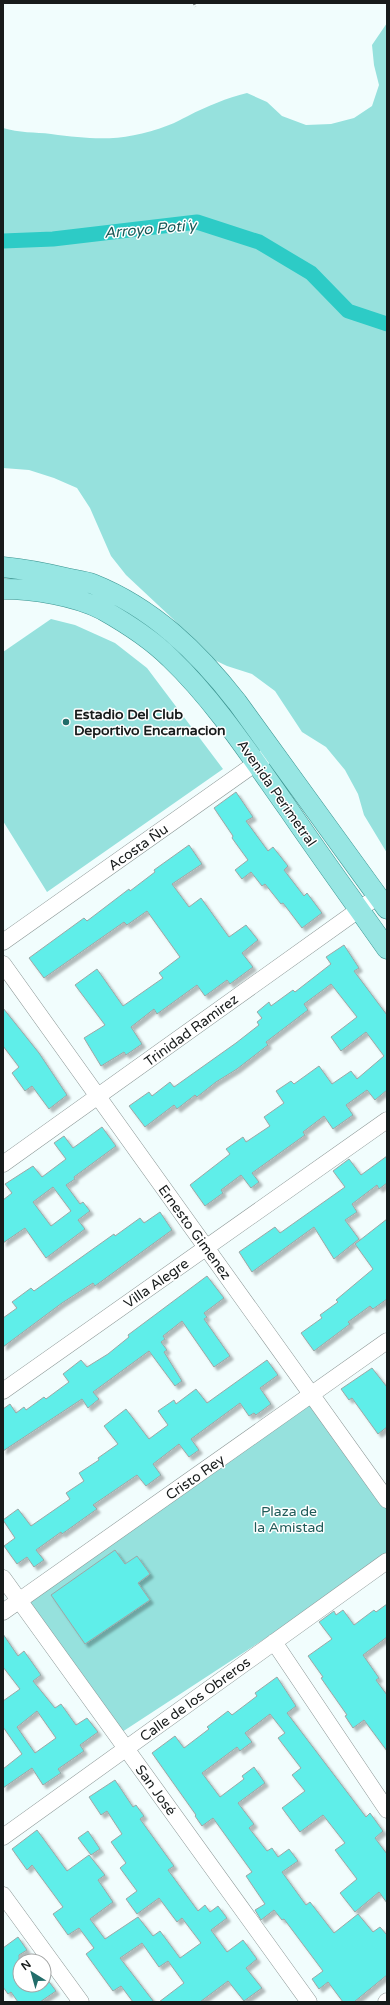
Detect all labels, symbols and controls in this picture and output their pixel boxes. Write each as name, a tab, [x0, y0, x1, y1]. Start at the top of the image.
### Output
water label: Arroyo Poti´y	[103, 216, 199, 242]
place label: Estadio Del Club Deportivo Encarnacion	[74, 706, 226, 739]
marker: Estadio Del Club Deportivo Encarnacion	[61, 717, 71, 727]
street label: Avenida Perimetral	[233, 737, 320, 850]
street label: Acosta Ñu	[105, 821, 172, 874]
street label: Trinidad Ramirez	[141, 991, 242, 1070]
street label: Ernesto Gimenez	[155, 1182, 235, 1283]
street label: Villa Alegre	[121, 1255, 192, 1312]
street label: Cristo Rey	[163, 1451, 228, 1504]
park label: Plaza de la Amistad	[254, 1503, 324, 1536]
street label: Calle de los Obreros	[137, 1653, 254, 1745]
street label: San José	[132, 1762, 180, 1819]
north arrow	[12, 1953, 52, 1993]
text: N	[19, 1958, 34, 1973]

